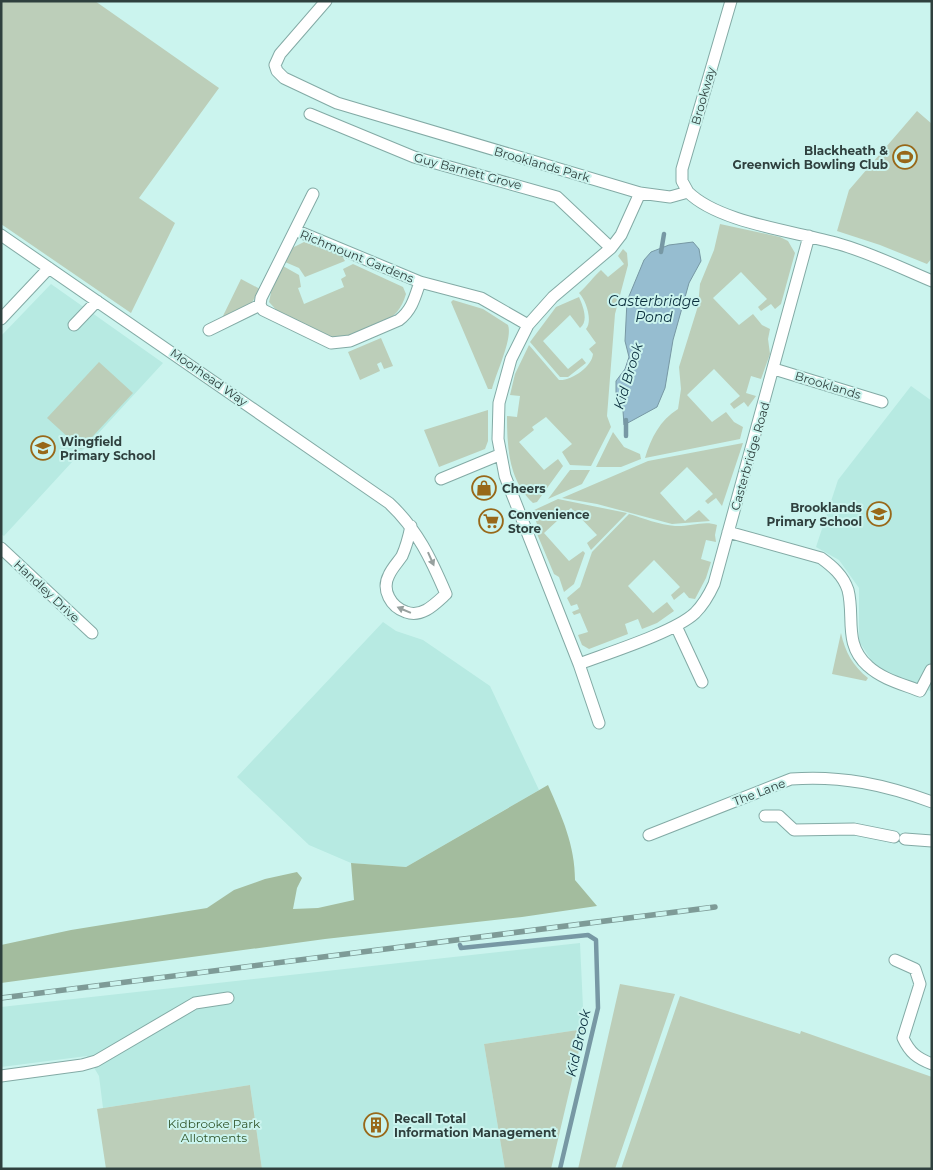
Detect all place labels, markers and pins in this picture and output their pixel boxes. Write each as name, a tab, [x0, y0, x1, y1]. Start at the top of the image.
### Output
place label: Blackheath & Greenwich Bowling Club	[732, 143, 888, 172]
sports icon: Blackheath & Greenwich Bowling Club	[892, 144, 918, 170]
place label: Wingfield Primary School	[60, 434, 156, 463]
school or university icon: Wingfield Primary School	[30, 435, 56, 461]
shop icon: Cheers	[471, 475, 497, 501]
place label: Cheers	[502, 481, 546, 496]
place label: Brooklands Primary School	[766, 500, 863, 529]
school or university icon: Brooklands Primary School	[866, 501, 892, 527]
place label: Convenience Store	[508, 507, 590, 536]
supermarket icon: Convenience Store	[478, 508, 504, 534]
place label: Recall Total Information Management	[394, 1111, 557, 1140]
building icon: Recall Total Information Management	[363, 1112, 389, 1138]

